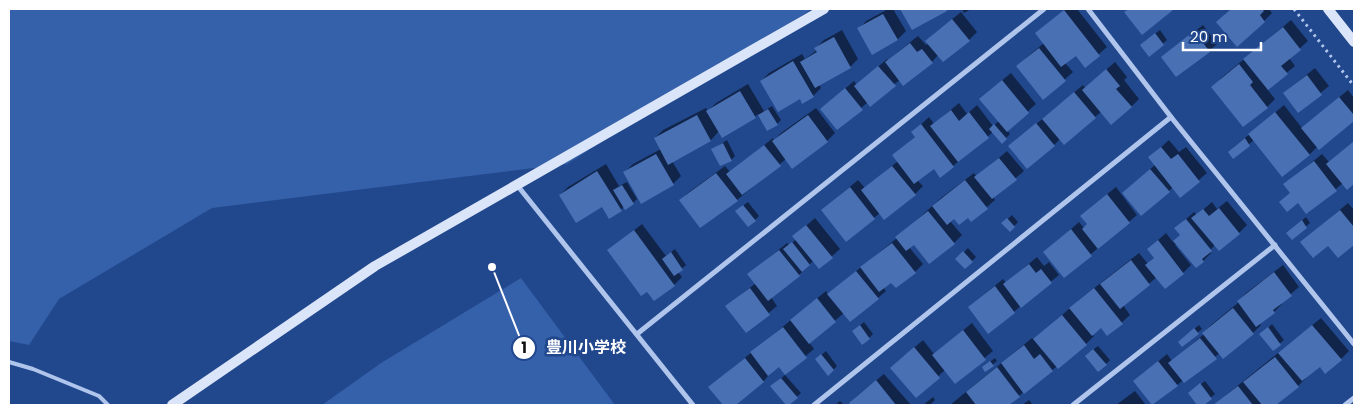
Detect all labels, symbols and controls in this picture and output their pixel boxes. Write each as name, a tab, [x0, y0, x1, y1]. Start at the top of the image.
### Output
scale bar	[1183, 20, 1260, 52]
text: 20 m	[1190, 26, 1228, 47]
callout: 豊川小学校	[511, 332, 636, 363]
text: 豊川小学校	[546, 336, 626, 359]
text: 1	[521, 337, 527, 358]

